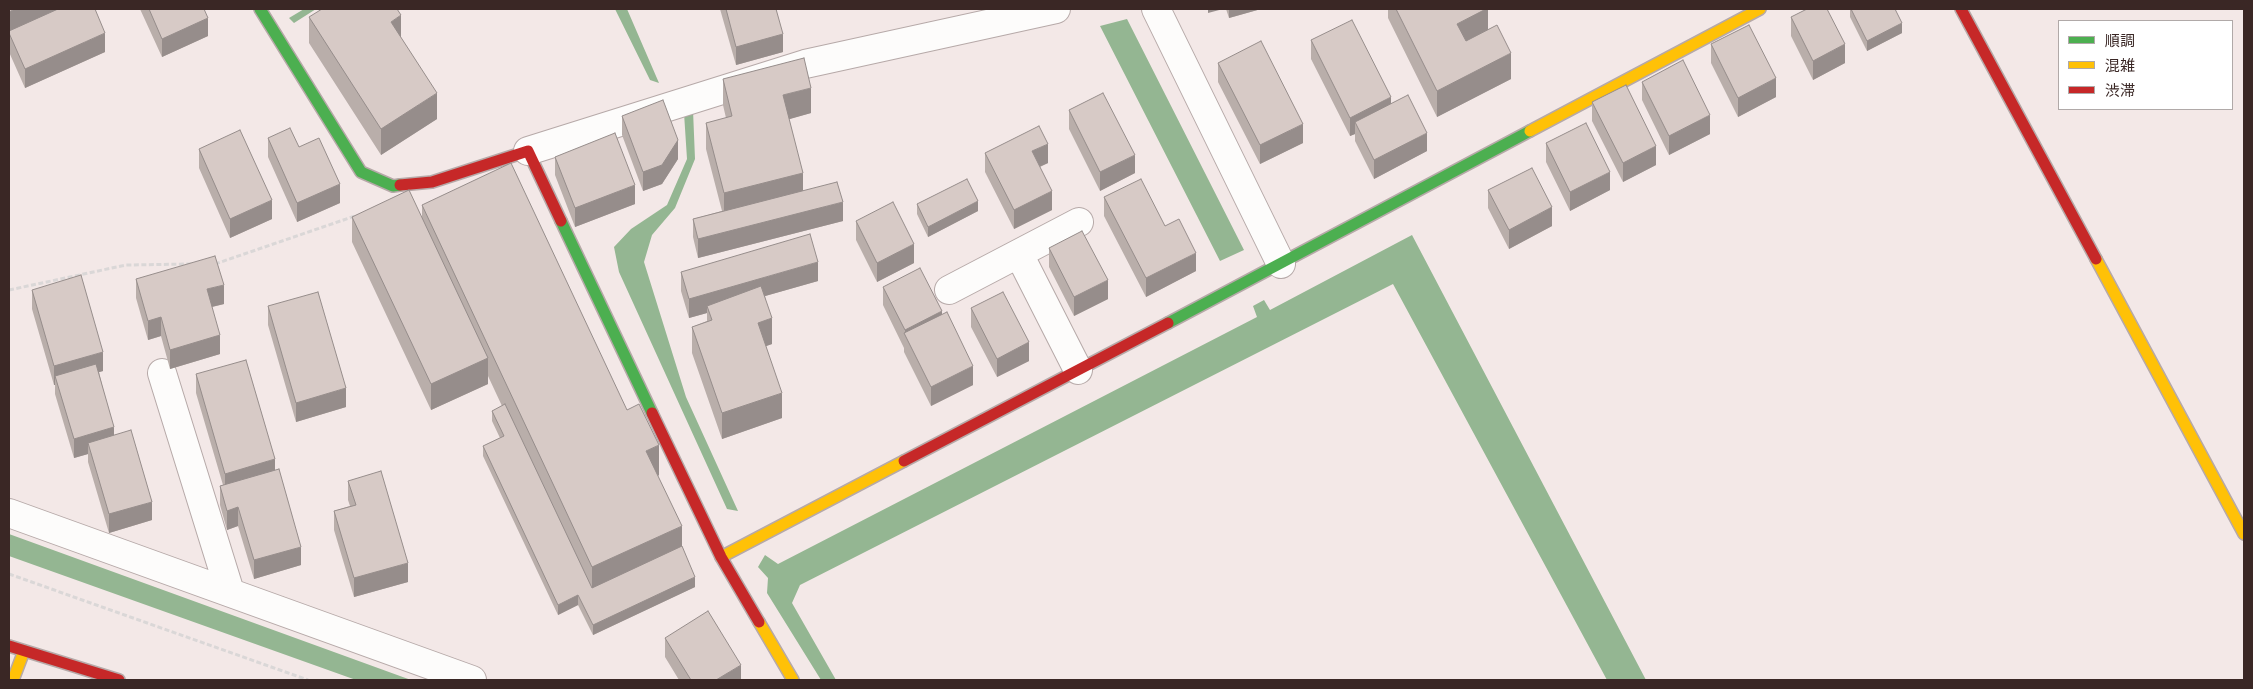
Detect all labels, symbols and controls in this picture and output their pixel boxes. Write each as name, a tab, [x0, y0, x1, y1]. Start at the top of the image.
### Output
legend	[2058, 20, 2233, 110]
text: 順調	[2105, 31, 2135, 51]
text: 混雑	[2105, 56, 2135, 76]
text: 渋滞	[2105, 81, 2135, 101]

